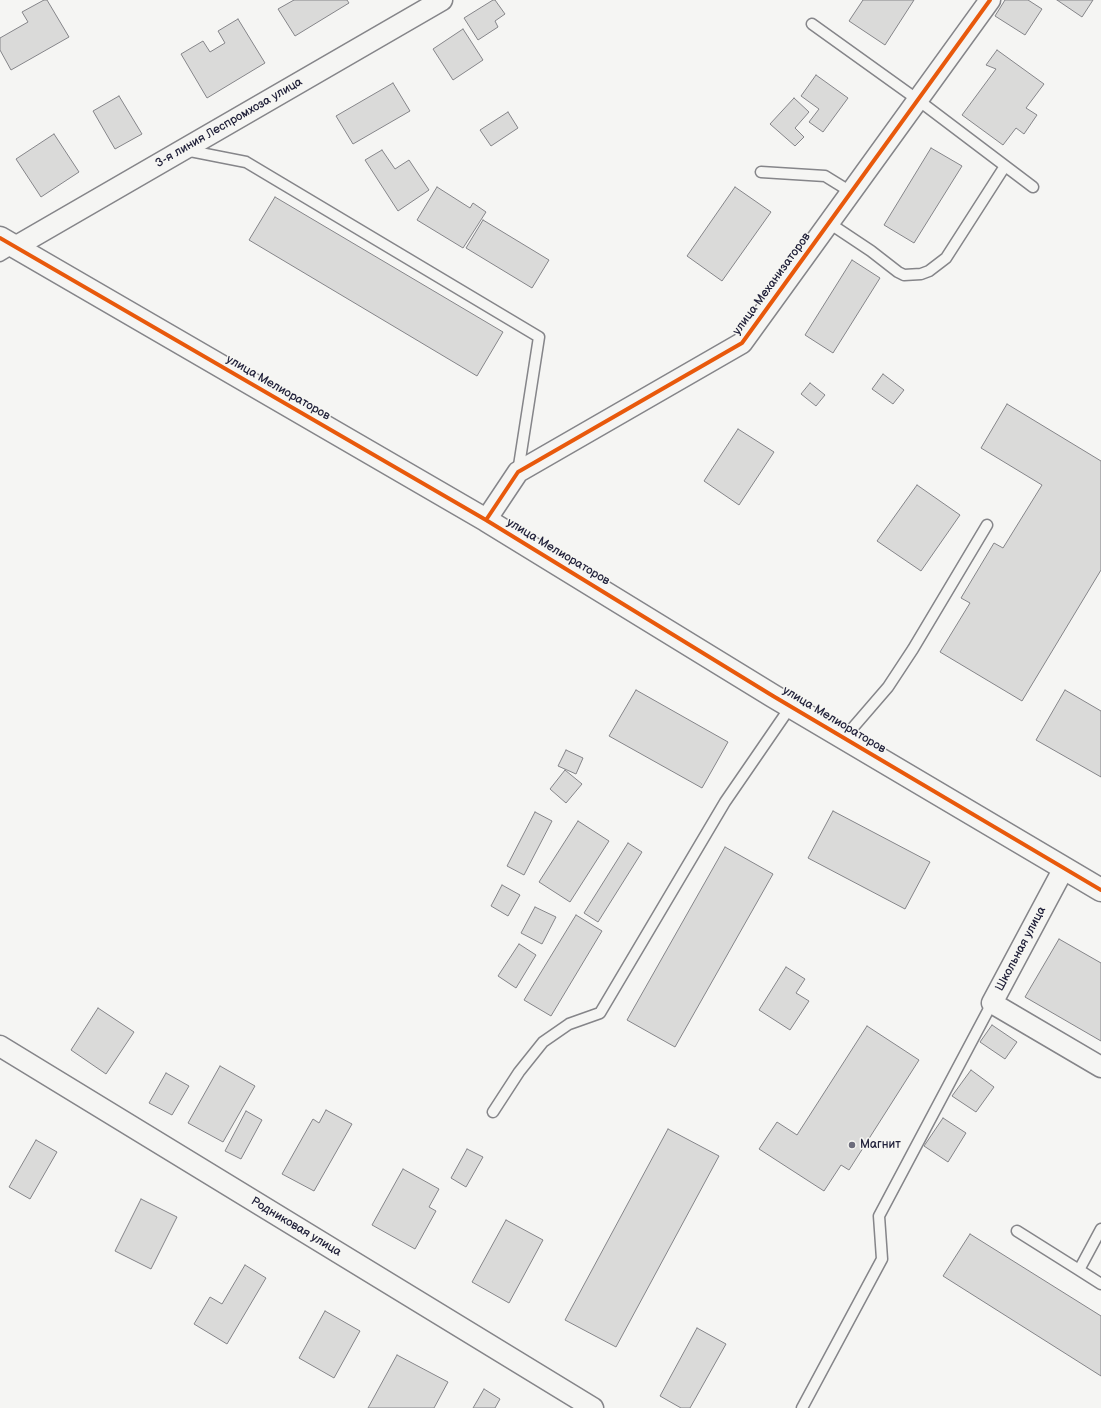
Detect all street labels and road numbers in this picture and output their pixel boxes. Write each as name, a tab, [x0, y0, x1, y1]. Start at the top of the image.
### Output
street label: 3-я линия Леспромхоза улица	[153, 75, 305, 171]
street label: улица Механизаторов	[730, 230, 814, 338]
street label: улица Мелиораторов	[223, 352, 333, 424]
street label: улица Мелиораторов	[504, 516, 612, 588]
street label: улица Мелиораторов	[780, 684, 888, 756]
street label: Школьная улица	[993, 904, 1049, 994]
street label: Родниковая улица	[248, 1194, 344, 1260]

